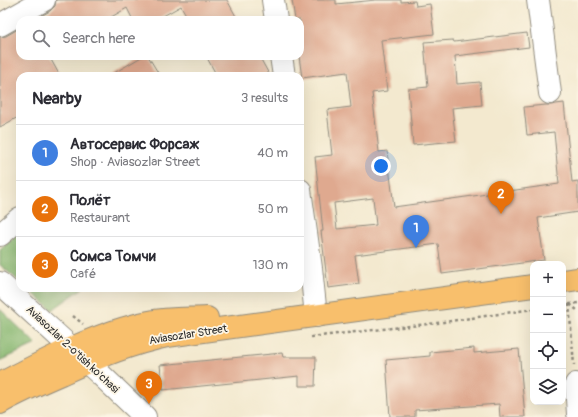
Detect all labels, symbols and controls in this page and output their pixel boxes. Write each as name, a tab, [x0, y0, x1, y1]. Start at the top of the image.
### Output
search box	[16, 16, 304, 60]
icon: search	[30, 27, 52, 49]
text: Search here	[62, 29, 135, 48]
text: Nearby	[32, 88, 81, 109]
text: 3 results	[241, 90, 288, 106]
text: Автосервис Форсаж	[70, 135, 199, 154]
text: 1	[42, 145, 48, 161]
text: 40 m	[257, 145, 288, 161]
text: Shop · Aviasozlar Street	[70, 154, 200, 170]
your location	[371, 156, 391, 176]
pin: 2	[488, 181, 514, 214]
text: Полёт	[70, 191, 111, 210]
text: 2	[41, 201, 49, 217]
text: 50 m	[258, 201, 288, 217]
text: Restaurant	[70, 210, 130, 226]
pin: 1	[403, 215, 429, 248]
text: Сомса Томчи	[70, 247, 156, 266]
text: 3	[41, 257, 49, 273]
text: 130 m	[252, 257, 288, 273]
map controls	[530, 261, 566, 405]
button: +	[530, 261, 566, 297]
text: Café	[70, 266, 96, 282]
button: −	[530, 297, 566, 333]
street label: Aviasozlar 2-o'tish ko'chasi	[24, 303, 122, 396]
street label: Aviasozlar Street	[148, 322, 229, 347]
button: locate	[530, 333, 566, 369]
button: layers	[530, 369, 566, 405]
pin: 3	[136, 371, 162, 404]

